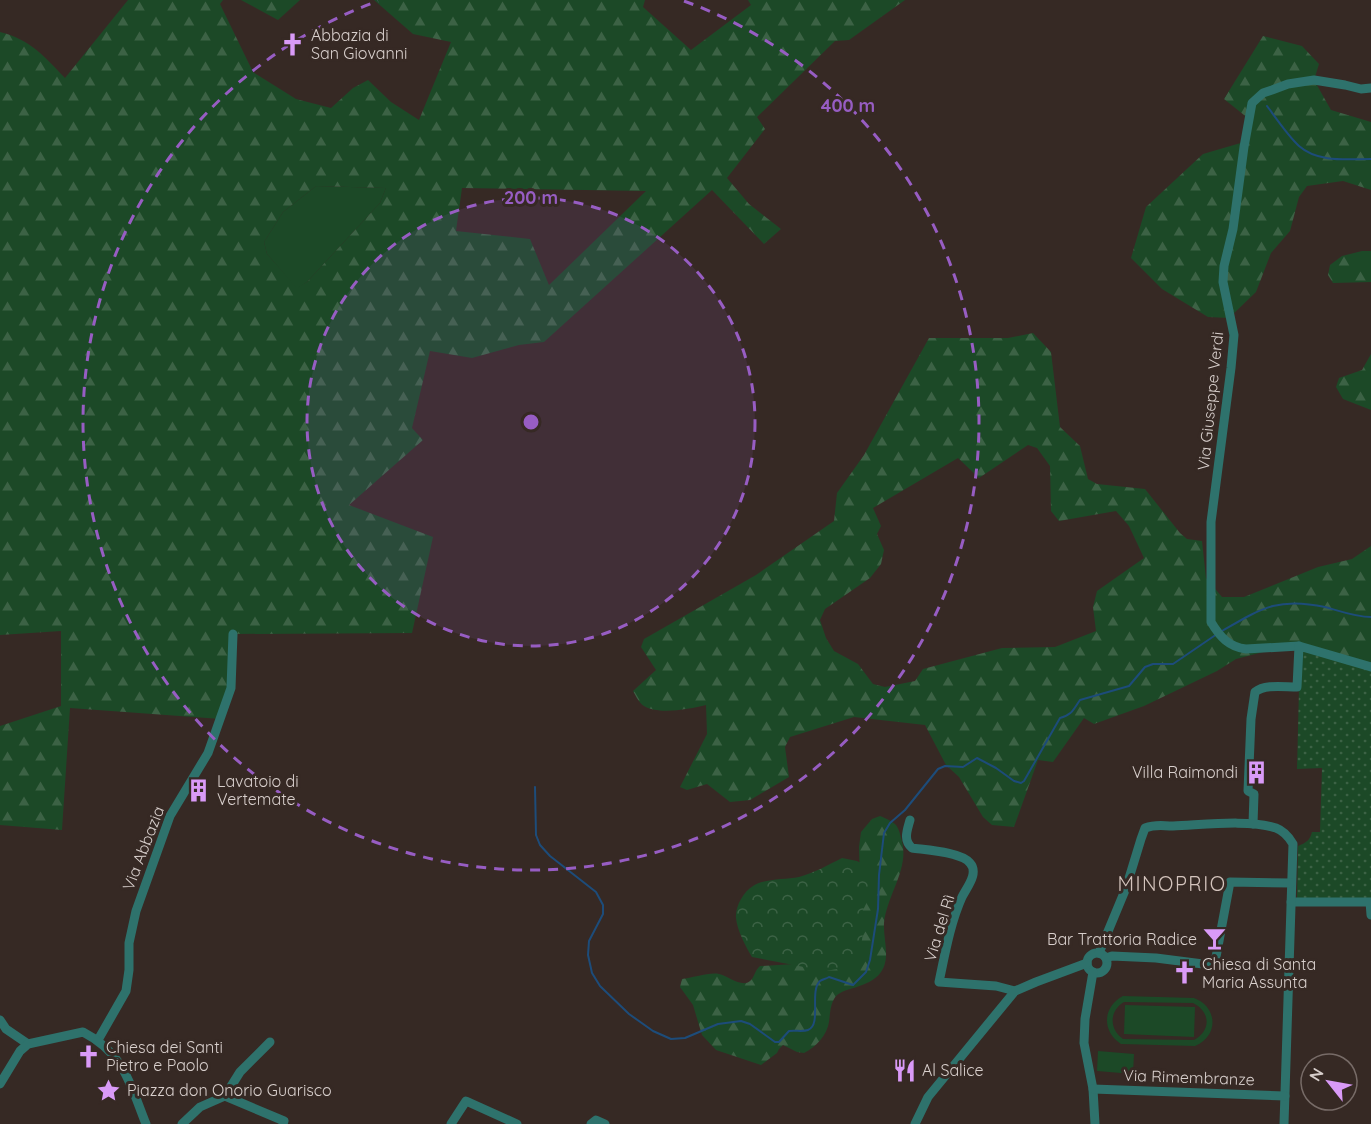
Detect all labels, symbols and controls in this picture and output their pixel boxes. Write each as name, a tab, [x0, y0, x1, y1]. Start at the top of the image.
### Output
place label: Abbazia di San Giovanni	[311, 25, 407, 63]
church icon: Abbazia di San Giovanni	[280, 31, 306, 57]
text: 400 m	[821, 94, 875, 117]
text: 200 m	[504, 186, 558, 209]
street label: Via Giuseppe Verdi	[1193, 331, 1227, 471]
centre of rings	[521, 412, 541, 432]
building icon: Villa Raimondi	[1243, 759, 1269, 785]
place label: Villa Raimondi	[1132, 762, 1238, 782]
place label: Lavatoio di Vertemate	[217, 771, 299, 809]
building icon: Lavatoio di Vertemate	[186, 777, 212, 803]
street label: Via Abbazia	[118, 803, 168, 893]
district label: MINOPRIO	[1117, 871, 1227, 896]
street label: Via del Rì	[919, 892, 959, 964]
bar icon: Bar Trattoria Radice	[1202, 926, 1228, 952]
place label: Bar Trattoria Radice	[1047, 929, 1197, 949]
place label: Chiesa di Santa Maria Assunta	[1202, 954, 1316, 992]
church icon: Chiesa di Santa Maria Assunta	[1171, 960, 1197, 986]
place label: Chiesa dei Santi Pietro e Paolo	[106, 1037, 223, 1075]
church icon: Chiesa dei Santi Pietro e Paolo	[75, 1043, 101, 1069]
north arrow	[1299, 1052, 1359, 1112]
restaurant icon: Al Salice	[891, 1057, 917, 1083]
place label: Al Salice	[922, 1060, 984, 1080]
text: N	[1305, 1064, 1328, 1084]
street label: Via Rimembranze	[1123, 1065, 1255, 1089]
place icon: Piazza don Onorio Guarisco	[96, 1077, 122, 1103]
place label: Piazza don Onorio Guarisco	[127, 1080, 332, 1100]

